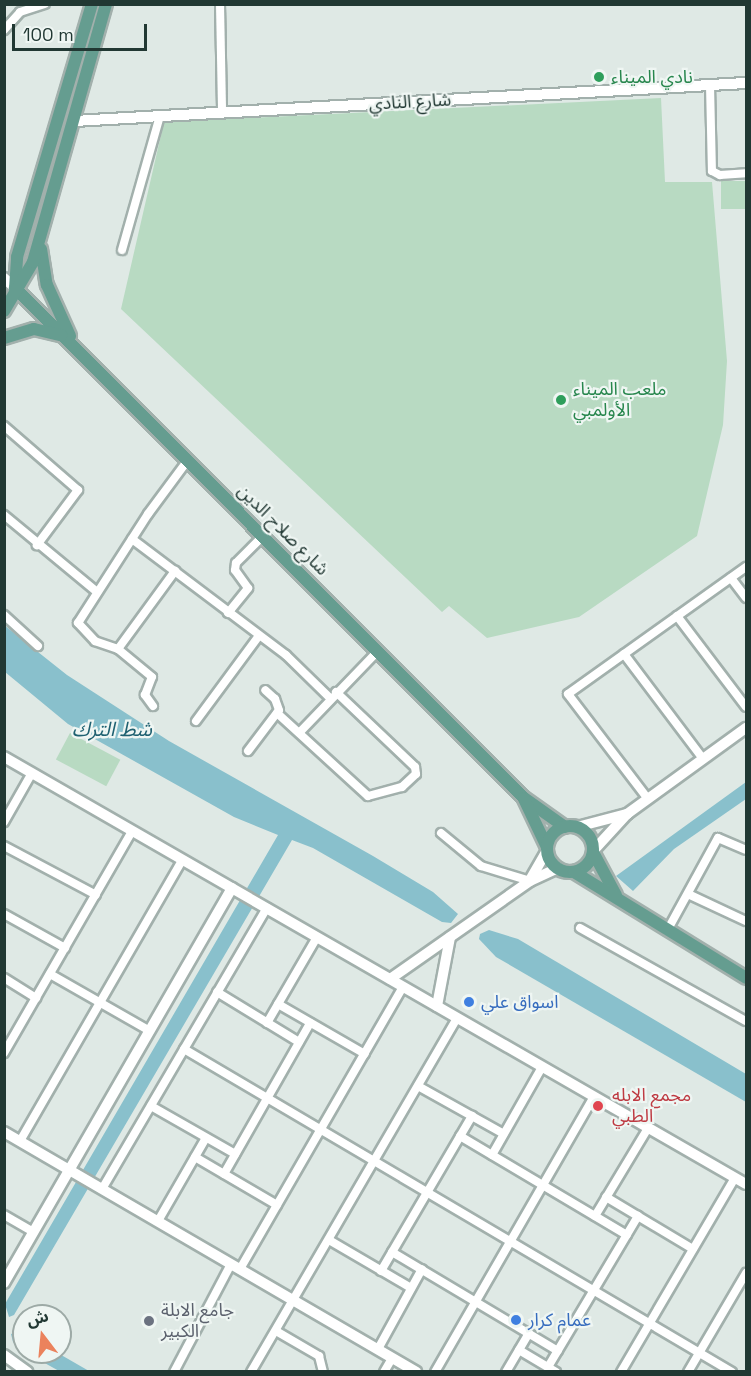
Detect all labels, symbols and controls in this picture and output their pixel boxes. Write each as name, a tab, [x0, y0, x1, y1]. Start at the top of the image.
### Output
scale bar	[15, 12, 150, 50]
text: 100 m	[23, 23, 74, 46]
place label: نادي الميناء	[611, 66, 693, 88]
marker: نادي الميناء	[592, 70, 606, 84]
street label: شارع النادي	[368, 89, 452, 115]
place label: ملعب الميناء الأولمبي	[573, 379, 666, 422]
marker: ملعب الميناء الأولمبي	[554, 393, 568, 407]
street label: شارع صلاح الدين	[233, 480, 333, 580]
water label: شط الترك	[72, 717, 152, 741]
place label: اسواق علي	[481, 991, 558, 1013]
marker: اسواق علي	[462, 995, 476, 1009]
place label: مجمع الابله الطبي	[612, 1085, 691, 1128]
marker: مجمع الابله الطبي	[589, 1097, 607, 1115]
place label: جامع الابلة الكبير	[161, 1300, 234, 1342]
north arrow	[12, 1304, 72, 1364]
text: ش	[24, 1305, 51, 1331]
place label: عمام كرار	[528, 1309, 591, 1331]
marker: عمام كرار	[509, 1313, 523, 1327]
marker: جامع الابلة الكبير	[142, 1314, 156, 1328]

